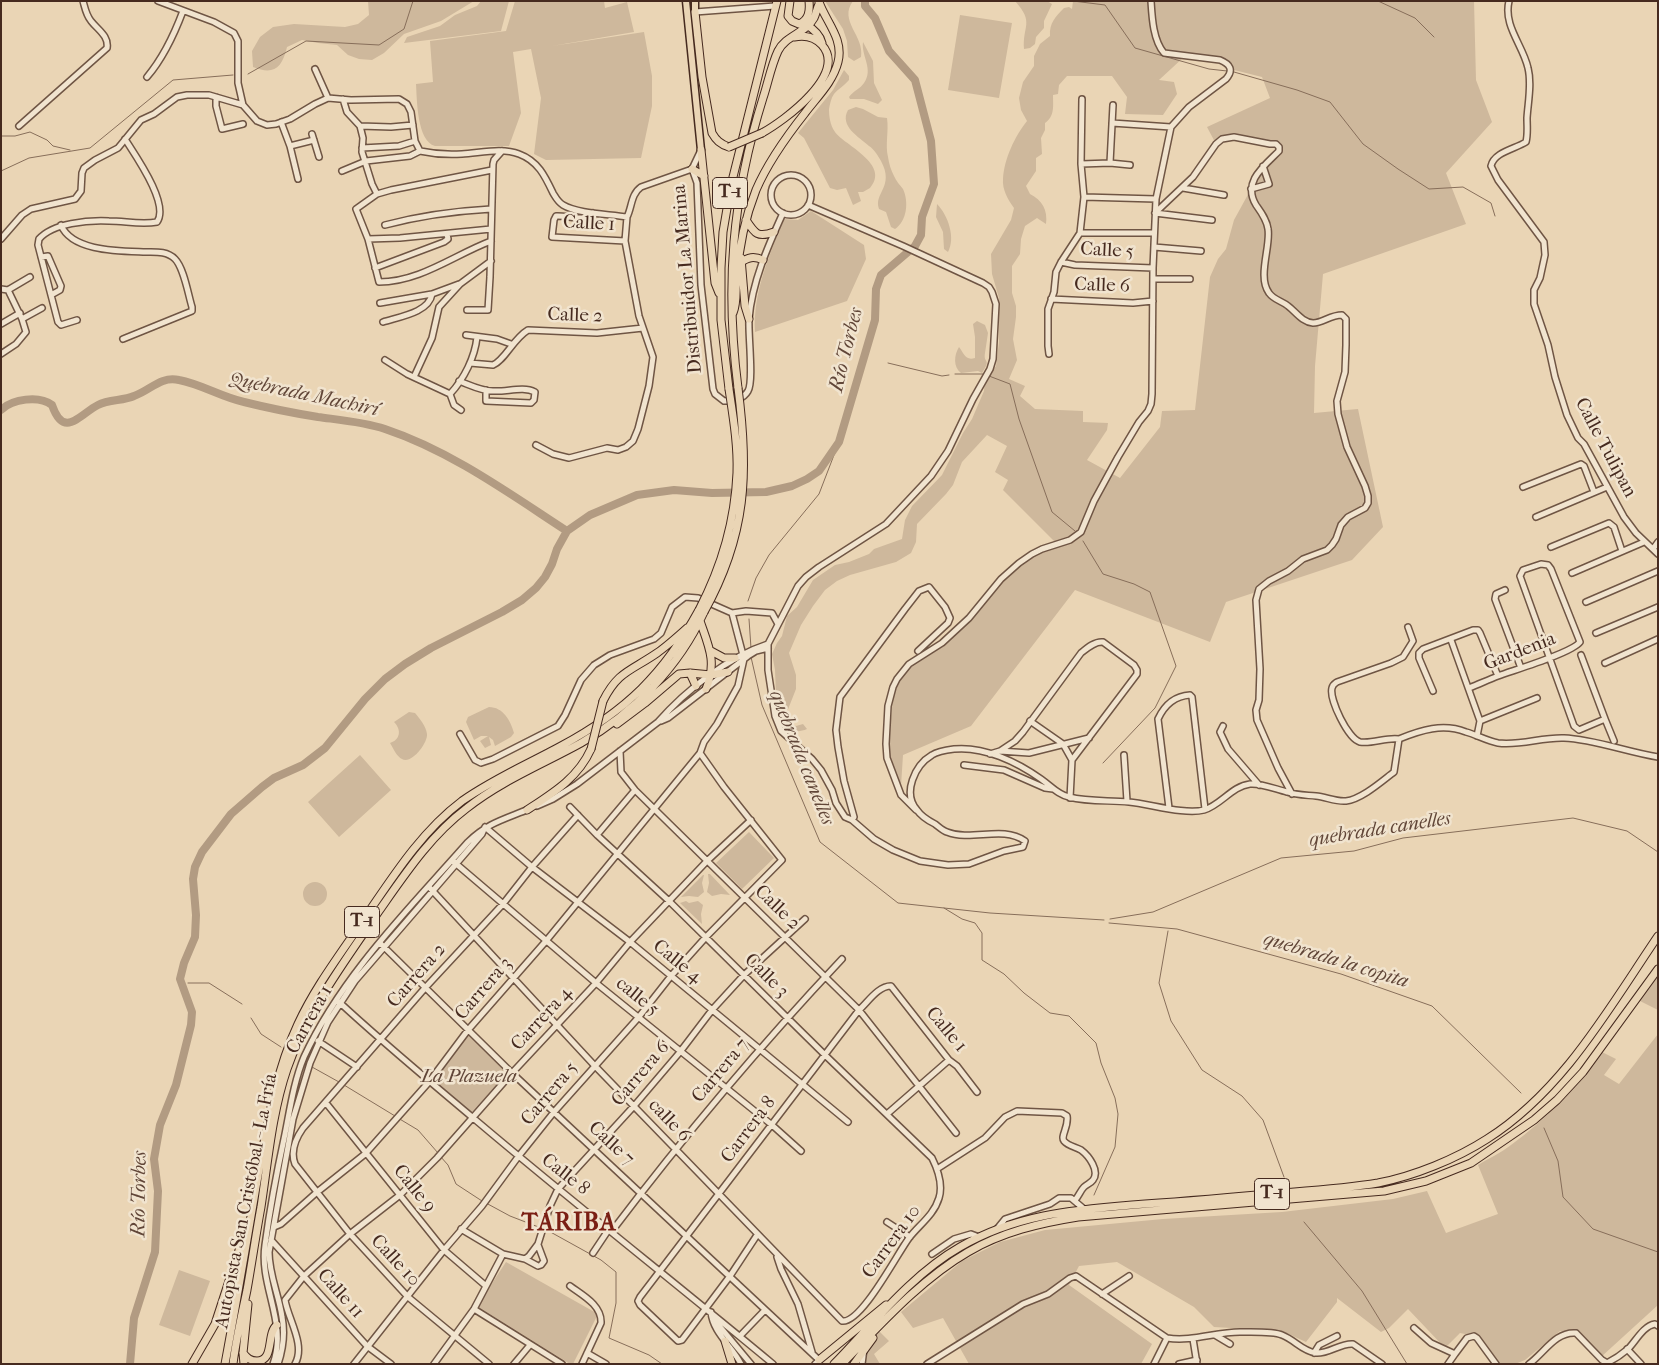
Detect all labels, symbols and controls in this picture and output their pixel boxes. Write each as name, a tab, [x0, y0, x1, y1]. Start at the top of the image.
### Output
road number: T-1	[712, 178, 748, 208]
street label: Distribuidor La Marina	[668, 184, 708, 374]
street label: Calle 1	[562, 211, 616, 237]
street label: Calle 5	[1080, 238, 1134, 264]
street label: Calle 6	[1074, 274, 1130, 298]
street label: Calle 2	[547, 304, 603, 328]
water label: Río Torbes	[825, 306, 869, 394]
water label: Quebrada Machirí	[227, 368, 381, 422]
street label: Calle Tulipan	[1569, 394, 1641, 502]
street label: Gardenia	[1481, 628, 1559, 676]
water label: quebrada canelles	[763, 687, 839, 829]
water label: quebrada canelles	[1308, 807, 1452, 853]
street label: Calle 2	[749, 881, 805, 935]
road number: T-1	[344, 906, 380, 938]
water label: quebrada la copita	[1261, 928, 1411, 994]
street label: Calle 4	[648, 935, 706, 989]
street label: Carrera 2	[383, 939, 451, 1013]
street label: Calle 3	[739, 949, 793, 1003]
street label: Carrera 3	[451, 953, 517, 1025]
street label: calle 5	[611, 973, 663, 1021]
street label: Carrera 1	[282, 982, 338, 1058]
street label: Carrera 4	[507, 982, 577, 1056]
street label: Calle 1	[920, 1003, 972, 1057]
street label: Carrera 7	[687, 1034, 755, 1108]
street label: Carrera 6	[607, 1037, 675, 1111]
street label: Carrera 5	[517, 1057, 583, 1131]
park label: La Plazuela	[421, 1066, 517, 1088]
street label: Autopista San Cristóbal - La Fría	[211, 1072, 283, 1330]
street label: Carrera 8	[717, 1092, 781, 1168]
street label: calle 6	[643, 1095, 695, 1147]
street label: Calle 7	[583, 1117, 639, 1171]
street label: Calle 8	[536, 1149, 594, 1201]
water label: Río Torbes	[127, 1151, 153, 1237]
street label: Calle 9	[388, 1160, 440, 1218]
road number: T-1	[1254, 1178, 1290, 1210]
street label: Carrera 10	[858, 1201, 926, 1283]
district label: TÁRIBA	[521, 1210, 617, 1238]
street label: Calle 10	[365, 1230, 425, 1292]
street label: Calle 11	[312, 1264, 368, 1324]

